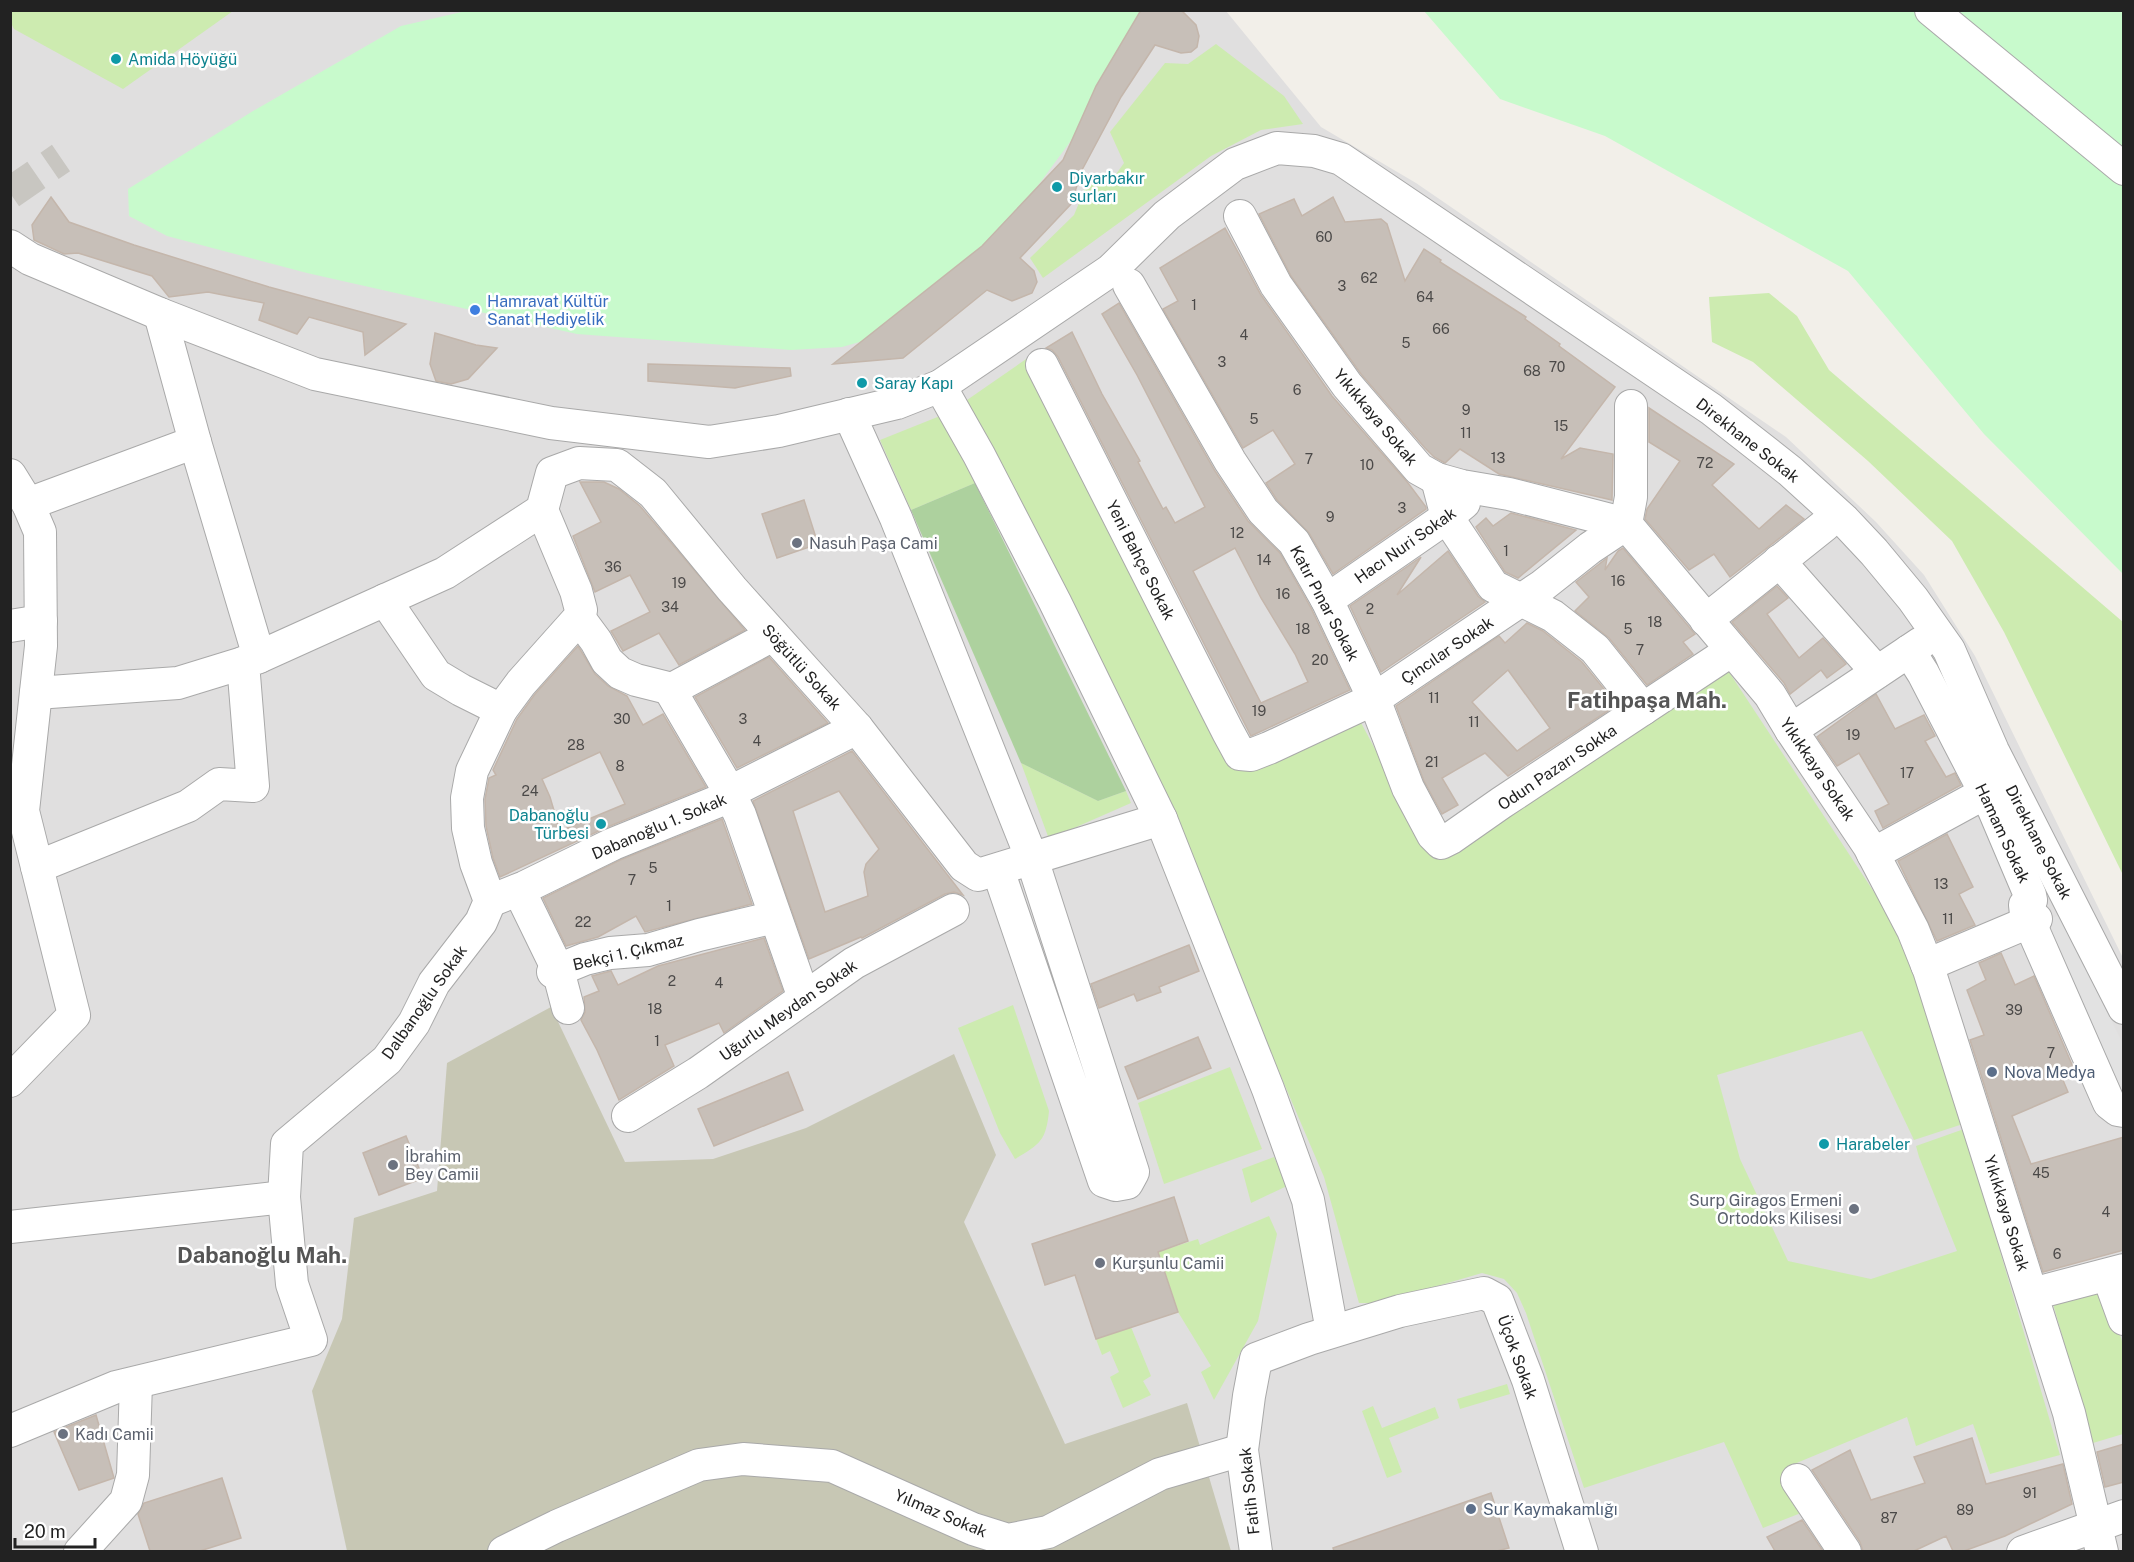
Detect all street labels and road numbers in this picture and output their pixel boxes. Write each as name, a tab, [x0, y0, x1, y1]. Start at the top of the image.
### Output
street label: Yıkıkkaya Sokak	[1330, 365, 1422, 469]
street label: Direkhane Sokak	[1692, 394, 1803, 487]
street label: Yeni Bahçe Sokak	[1102, 497, 1179, 623]
street label: Hacı Nuri Sokak	[1351, 503, 1460, 587]
street label: Katır Pınar Sokak	[1286, 542, 1363, 664]
street label: Çıncılar Sokak	[1398, 613, 1497, 688]
street label: Söğütlü Sokak	[758, 620, 845, 714]
street label: Yıkıkkaya Sokak	[1776, 714, 1859, 824]
street label: Odun Pazarı Sokka	[1494, 721, 1620, 814]
street label: Hamam Sokak	[1971, 780, 2034, 886]
street label: Direkhane Sokak	[2002, 782, 2076, 903]
street label: Dabanoğlu 1. Sokak	[589, 789, 729, 863]
street label: Bekçi 1. Çıkmaz	[571, 930, 686, 974]
street label: Dalbanoğlu Sokak	[378, 941, 471, 1063]
street label: Uğurlu Meydan Sokak	[716, 956, 861, 1065]
street label: Yıkıkkaya Sokak	[1980, 1153, 2033, 1273]
street label: Üçok Sokak	[1494, 1312, 1542, 1402]
street label: Fatih Sokak	[1235, 1446, 1264, 1536]
street label: Yılmaz Sokak	[892, 1485, 990, 1542]

